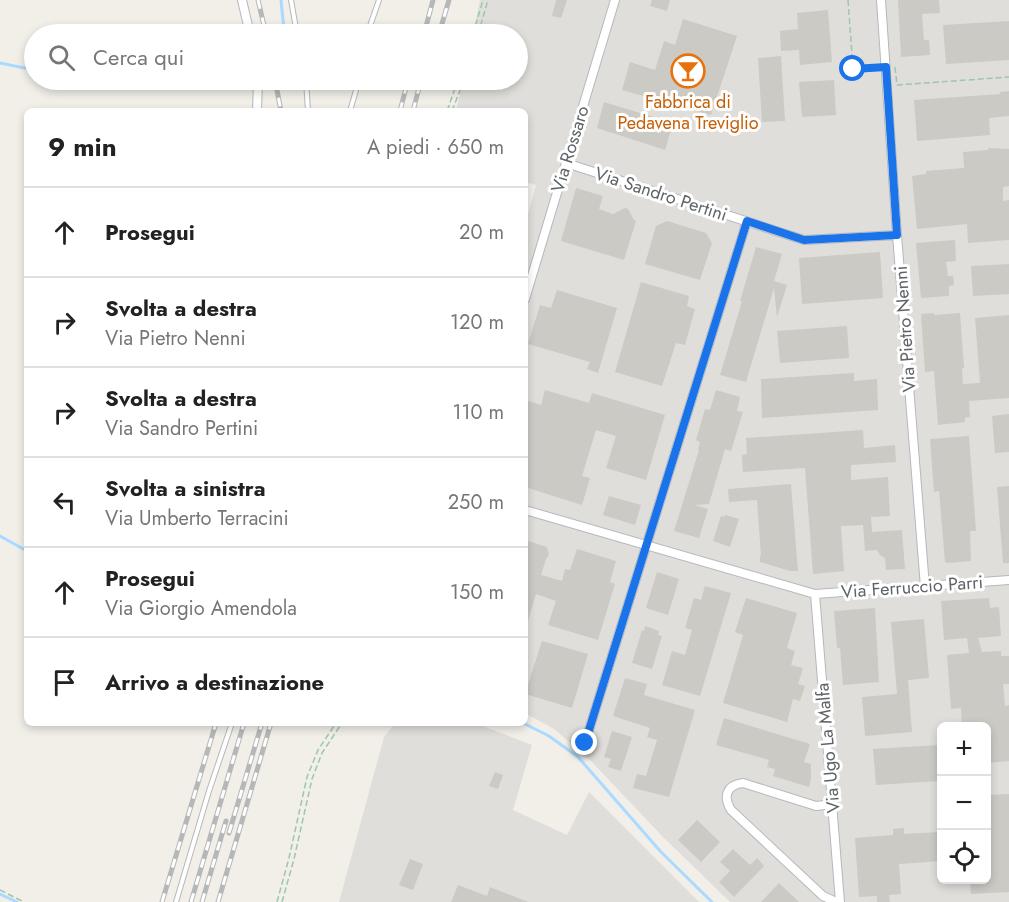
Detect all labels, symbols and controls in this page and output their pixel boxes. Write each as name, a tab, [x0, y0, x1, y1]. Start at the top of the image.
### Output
search box	[24, 24, 528, 90]
icon: search	[45, 41, 78, 74]
text: Cerca qui	[93, 41, 184, 73]
bar icon: Fabbrica di Pedavena Treviglio	[670, 53, 706, 89]
route start	[839, 55, 865, 81]
place label: Fabbrica di Pedavena Treviglio	[617, 89, 759, 136]
street label: Via Rossaro	[544, 102, 596, 196]
text: 9 min	[48, 128, 117, 166]
text: A piedi · 650 m	[367, 133, 504, 162]
street label: Via Sandro Pertini	[591, 160, 731, 228]
icon: ahead	[48, 216, 81, 249]
text: Prosegui	[105, 216, 195, 248]
text: 20 m	[459, 218, 504, 247]
street label: Via Pietro Nenni	[888, 265, 922, 393]
text: Svolta a destra	[105, 292, 257, 324]
icon: right	[48, 306, 81, 339]
text: 120 m	[450, 308, 504, 337]
text: Via Pietro Nenni	[105, 324, 246, 353]
text: Svolta a destra	[105, 382, 257, 414]
icon: right	[48, 396, 81, 429]
text: 110 m	[452, 398, 504, 427]
text: Via Sandro Pertini	[105, 414, 258, 443]
text: Svolta a sinistra	[105, 472, 266, 504]
icon: left	[48, 486, 81, 519]
text: 250 m	[448, 488, 504, 517]
text: Via Umberto Terracini	[105, 504, 289, 533]
text: Prosegui	[105, 562, 195, 594]
street label: Via Ferruccio Parri	[840, 569, 984, 605]
icon: ahead	[48, 576, 81, 609]
text: 150 m	[450, 578, 504, 607]
text: Via Giorgio Amendola	[105, 594, 297, 623]
icon: arrive	[48, 666, 81, 699]
text: Arrivo a destinazione	[105, 666, 324, 698]
street label: Via Ugo La Malfa	[809, 682, 847, 814]
map controls	[937, 722, 991, 884]
button: +	[937, 722, 991, 776]
route end	[571, 729, 597, 755]
button: −	[937, 776, 991, 830]
button: locate	[937, 830, 991, 884]

